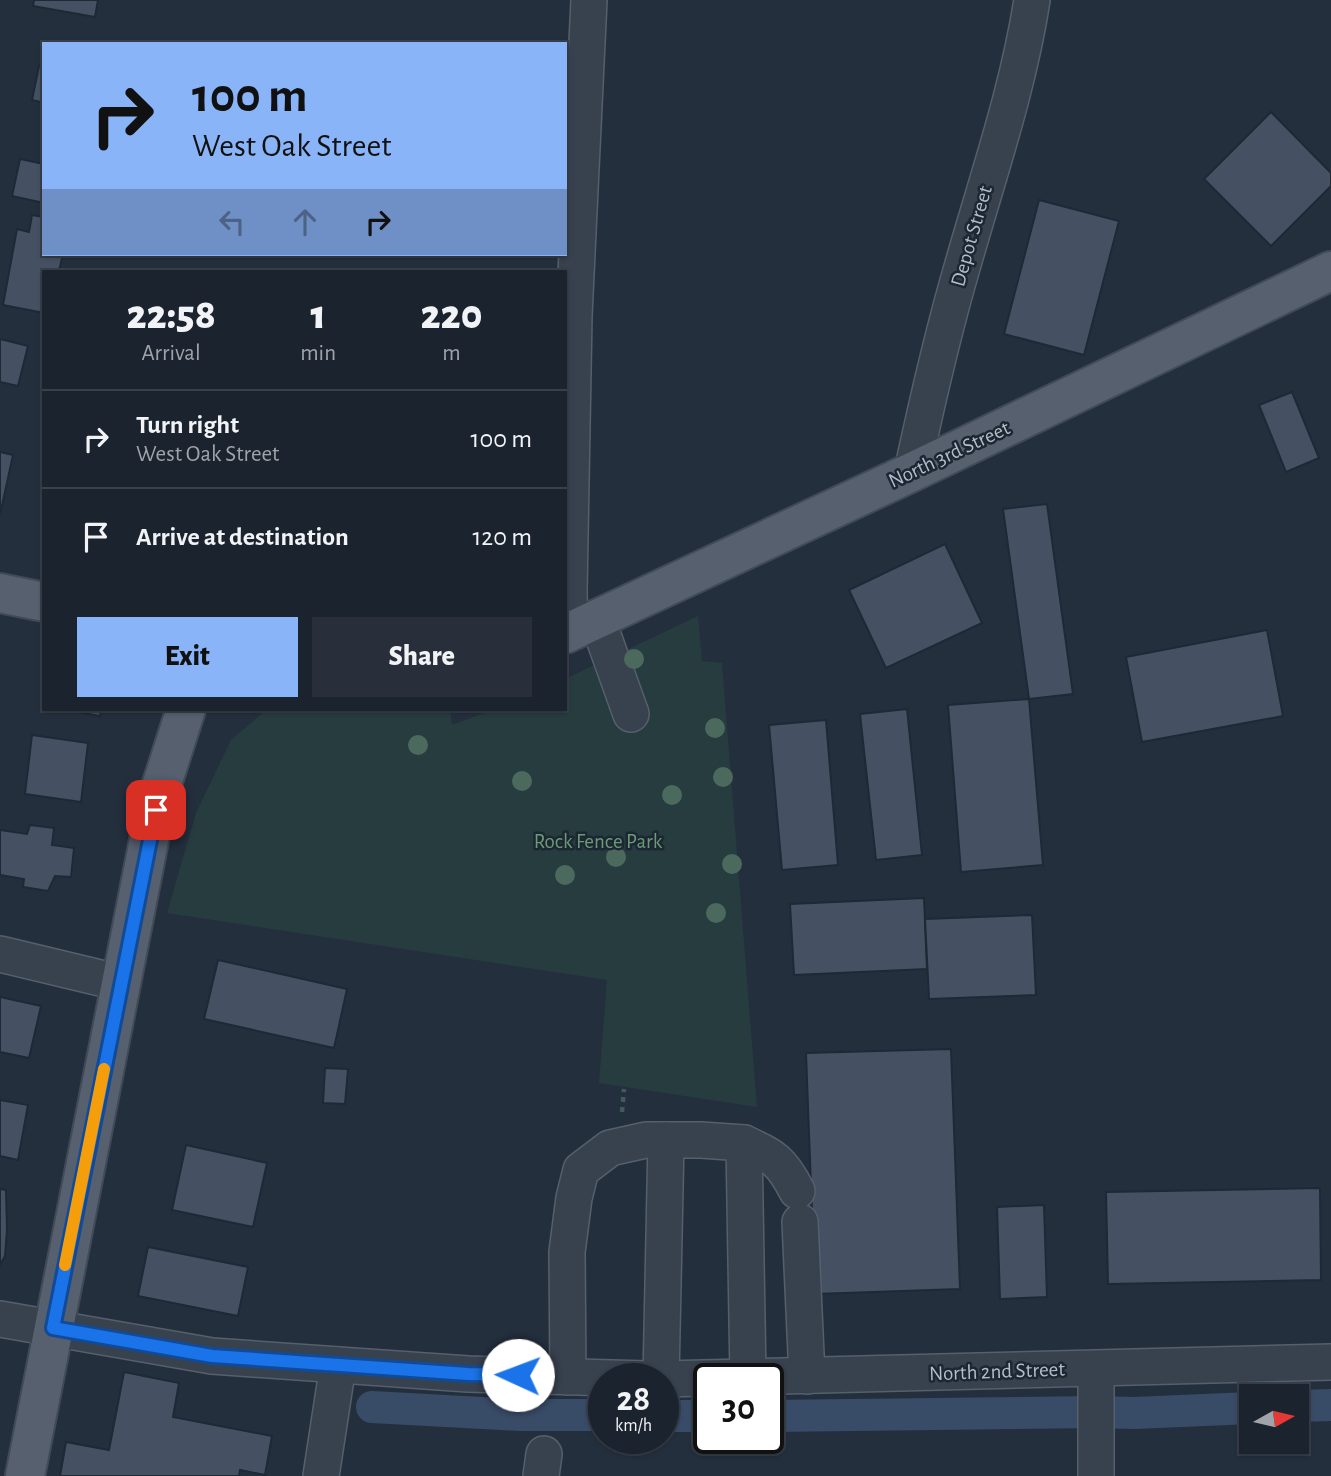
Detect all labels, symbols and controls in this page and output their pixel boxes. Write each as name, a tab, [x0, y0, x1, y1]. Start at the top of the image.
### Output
icon: right	[77, 70, 168, 161]
text: 100 m	[192, 72, 308, 121]
text: West Oak Street	[192, 130, 392, 162]
street label: Depot Street	[947, 183, 996, 289]
icon: left	[213, 203, 251, 241]
icon: ahead	[286, 203, 324, 241]
icon: right	[359, 203, 397, 241]
text: 22:58	[126, 294, 216, 336]
text: 1	[310, 294, 326, 336]
text: 220	[421, 294, 483, 336]
text: Arrival	[142, 342, 201, 365]
text: min	[300, 342, 336, 365]
text: m	[442, 342, 461, 365]
text: Turn right	[136, 412, 239, 438]
street label: North 3rd Street	[885, 417, 1013, 492]
icon: right	[77, 420, 115, 458]
text: 100 m	[471, 426, 532, 452]
text: West Oak Street	[136, 443, 279, 466]
icon: arrive	[77, 518, 115, 556]
text: Arrive at destination	[136, 524, 349, 550]
text: 120 m	[472, 524, 532, 550]
button: Exit	[77, 617, 298, 697]
button: Share	[312, 617, 532, 697]
pin	[126, 780, 186, 840]
icon: arrive	[137, 791, 175, 829]
park label: Rock Fence Park	[534, 831, 663, 852]
position arrow	[481, 1338, 555, 1412]
street label: North 2nd Street	[929, 1359, 1066, 1384]
speed limit sign: 30	[693, 1363, 784, 1454]
text: 28	[617, 1382, 650, 1417]
north arrow	[1239, 1384, 1309, 1454]
map controls	[1239, 1384, 1309, 1454]
text: km/h	[615, 1417, 652, 1435]

